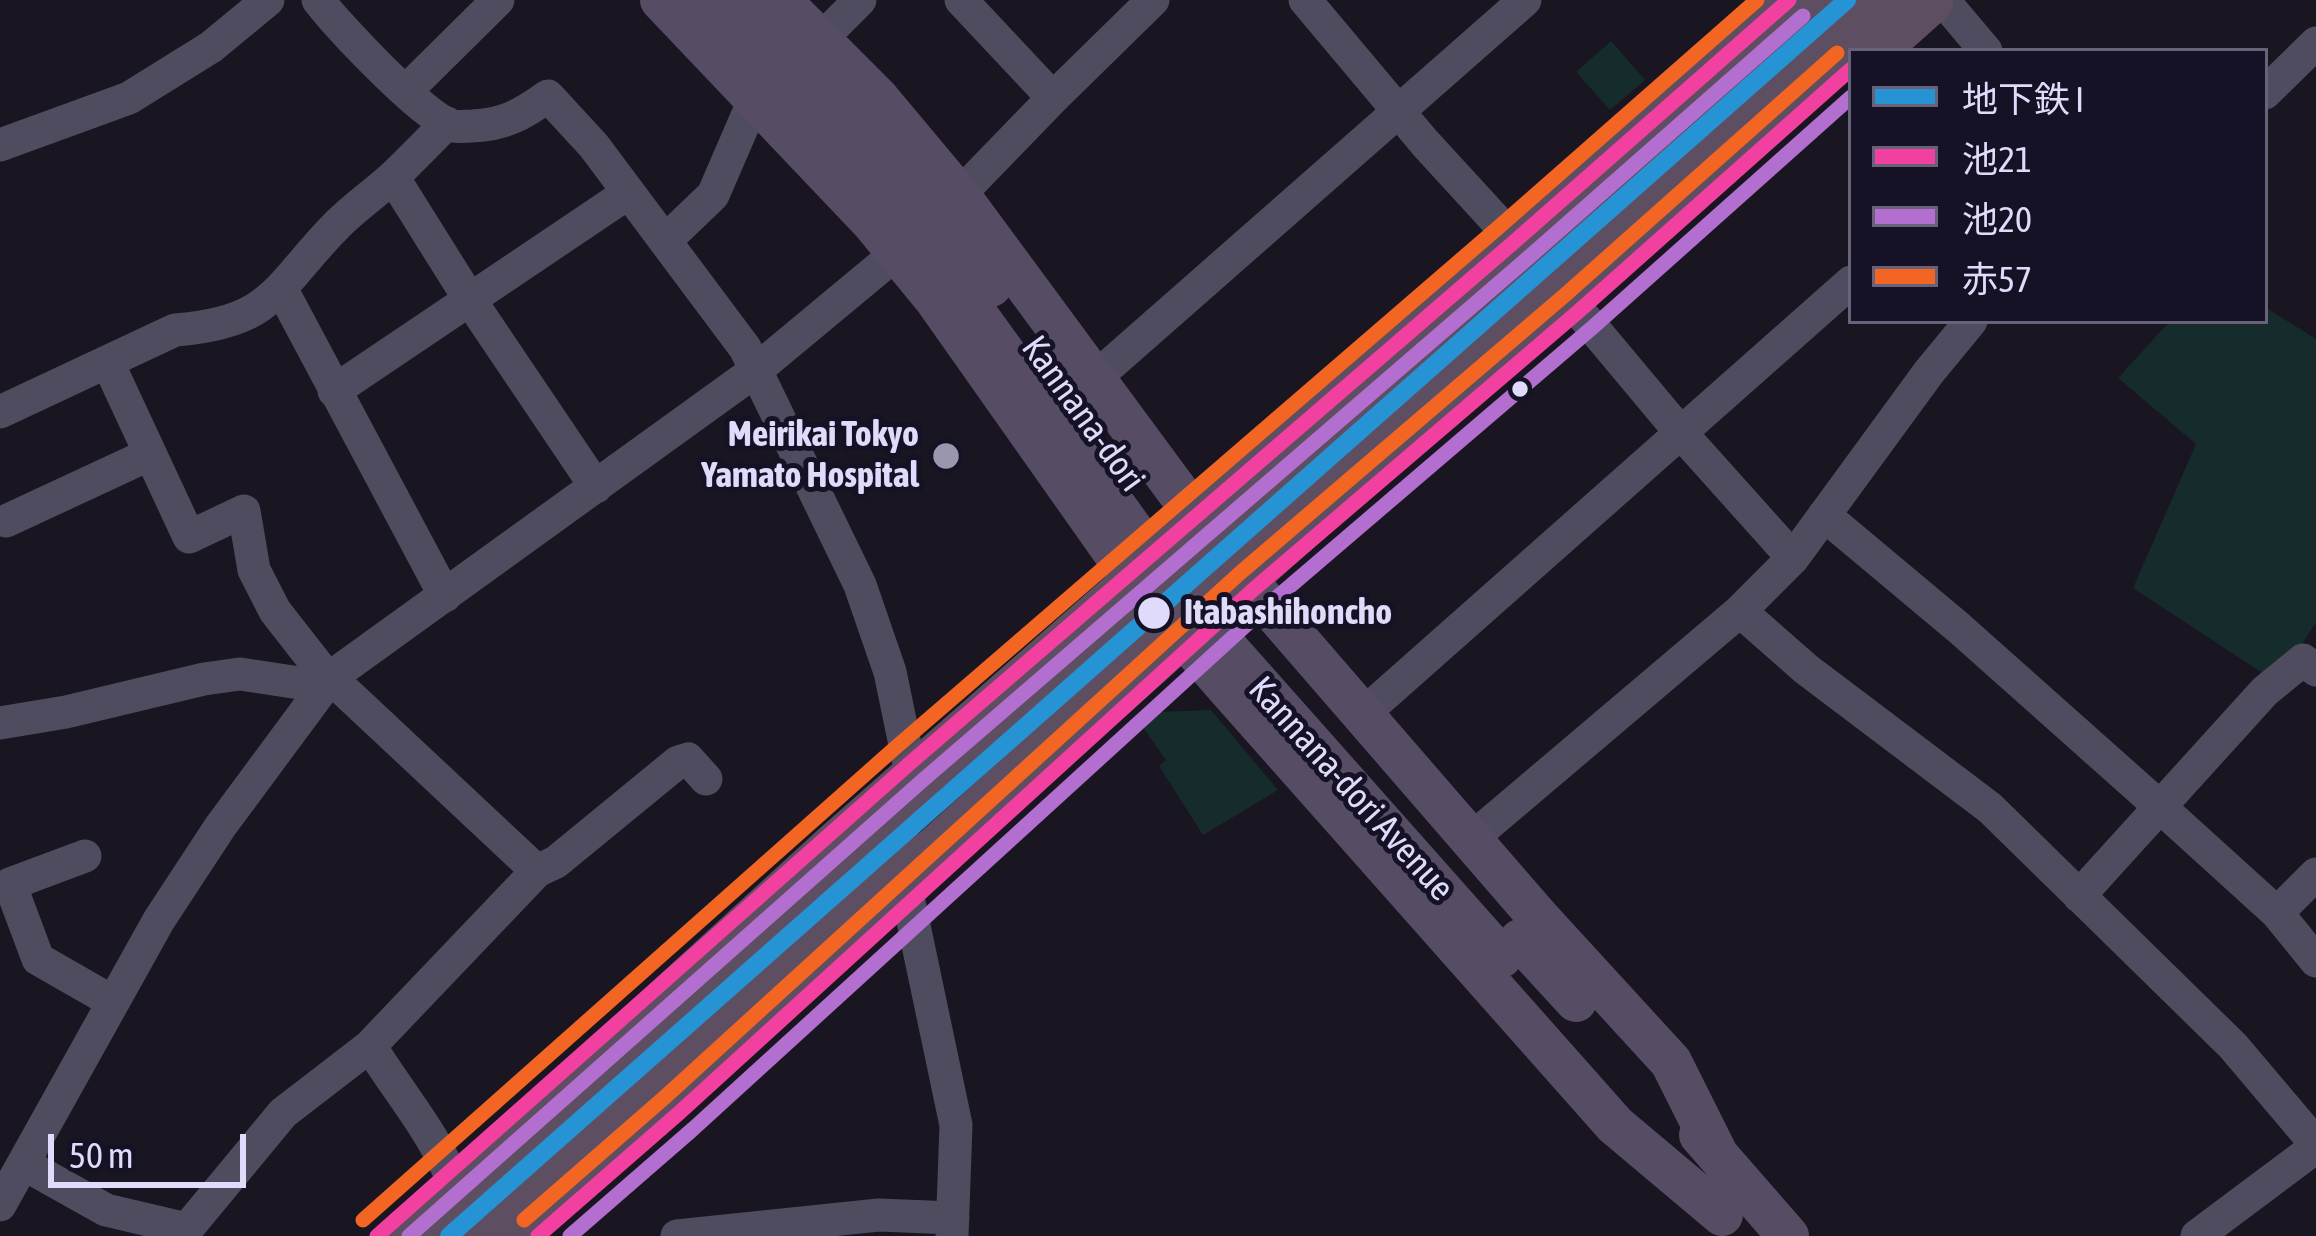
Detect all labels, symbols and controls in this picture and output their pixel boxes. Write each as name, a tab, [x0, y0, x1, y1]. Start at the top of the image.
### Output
legend	[1848, 48, 2268, 324]
text: 地下鉄 I	[1962, 78, 2084, 120]
text: 池21	[1962, 138, 2032, 180]
text: 池20	[1962, 198, 2032, 240]
text: 赤57	[1962, 258, 2032, 300]
street label: Kannana-dori	[1012, 328, 1154, 500]
unlabelled marker	[1509, 378, 1531, 400]
place label: Meirikai Tokyo Yamato Hospital	[701, 413, 919, 498]
marker: Meirikai Tokyo Yamato Hospital	[930, 440, 962, 472]
place label: Itabashihoncho	[1184, 591, 1392, 635]
marker: Itabashihoncho	[1135, 594, 1173, 632]
street label: Kannana-dori Avenue	[1239, 668, 1463, 910]
scale bar	[54, 1110, 252, 1184]
text: 50 m	[69, 1134, 134, 1176]

